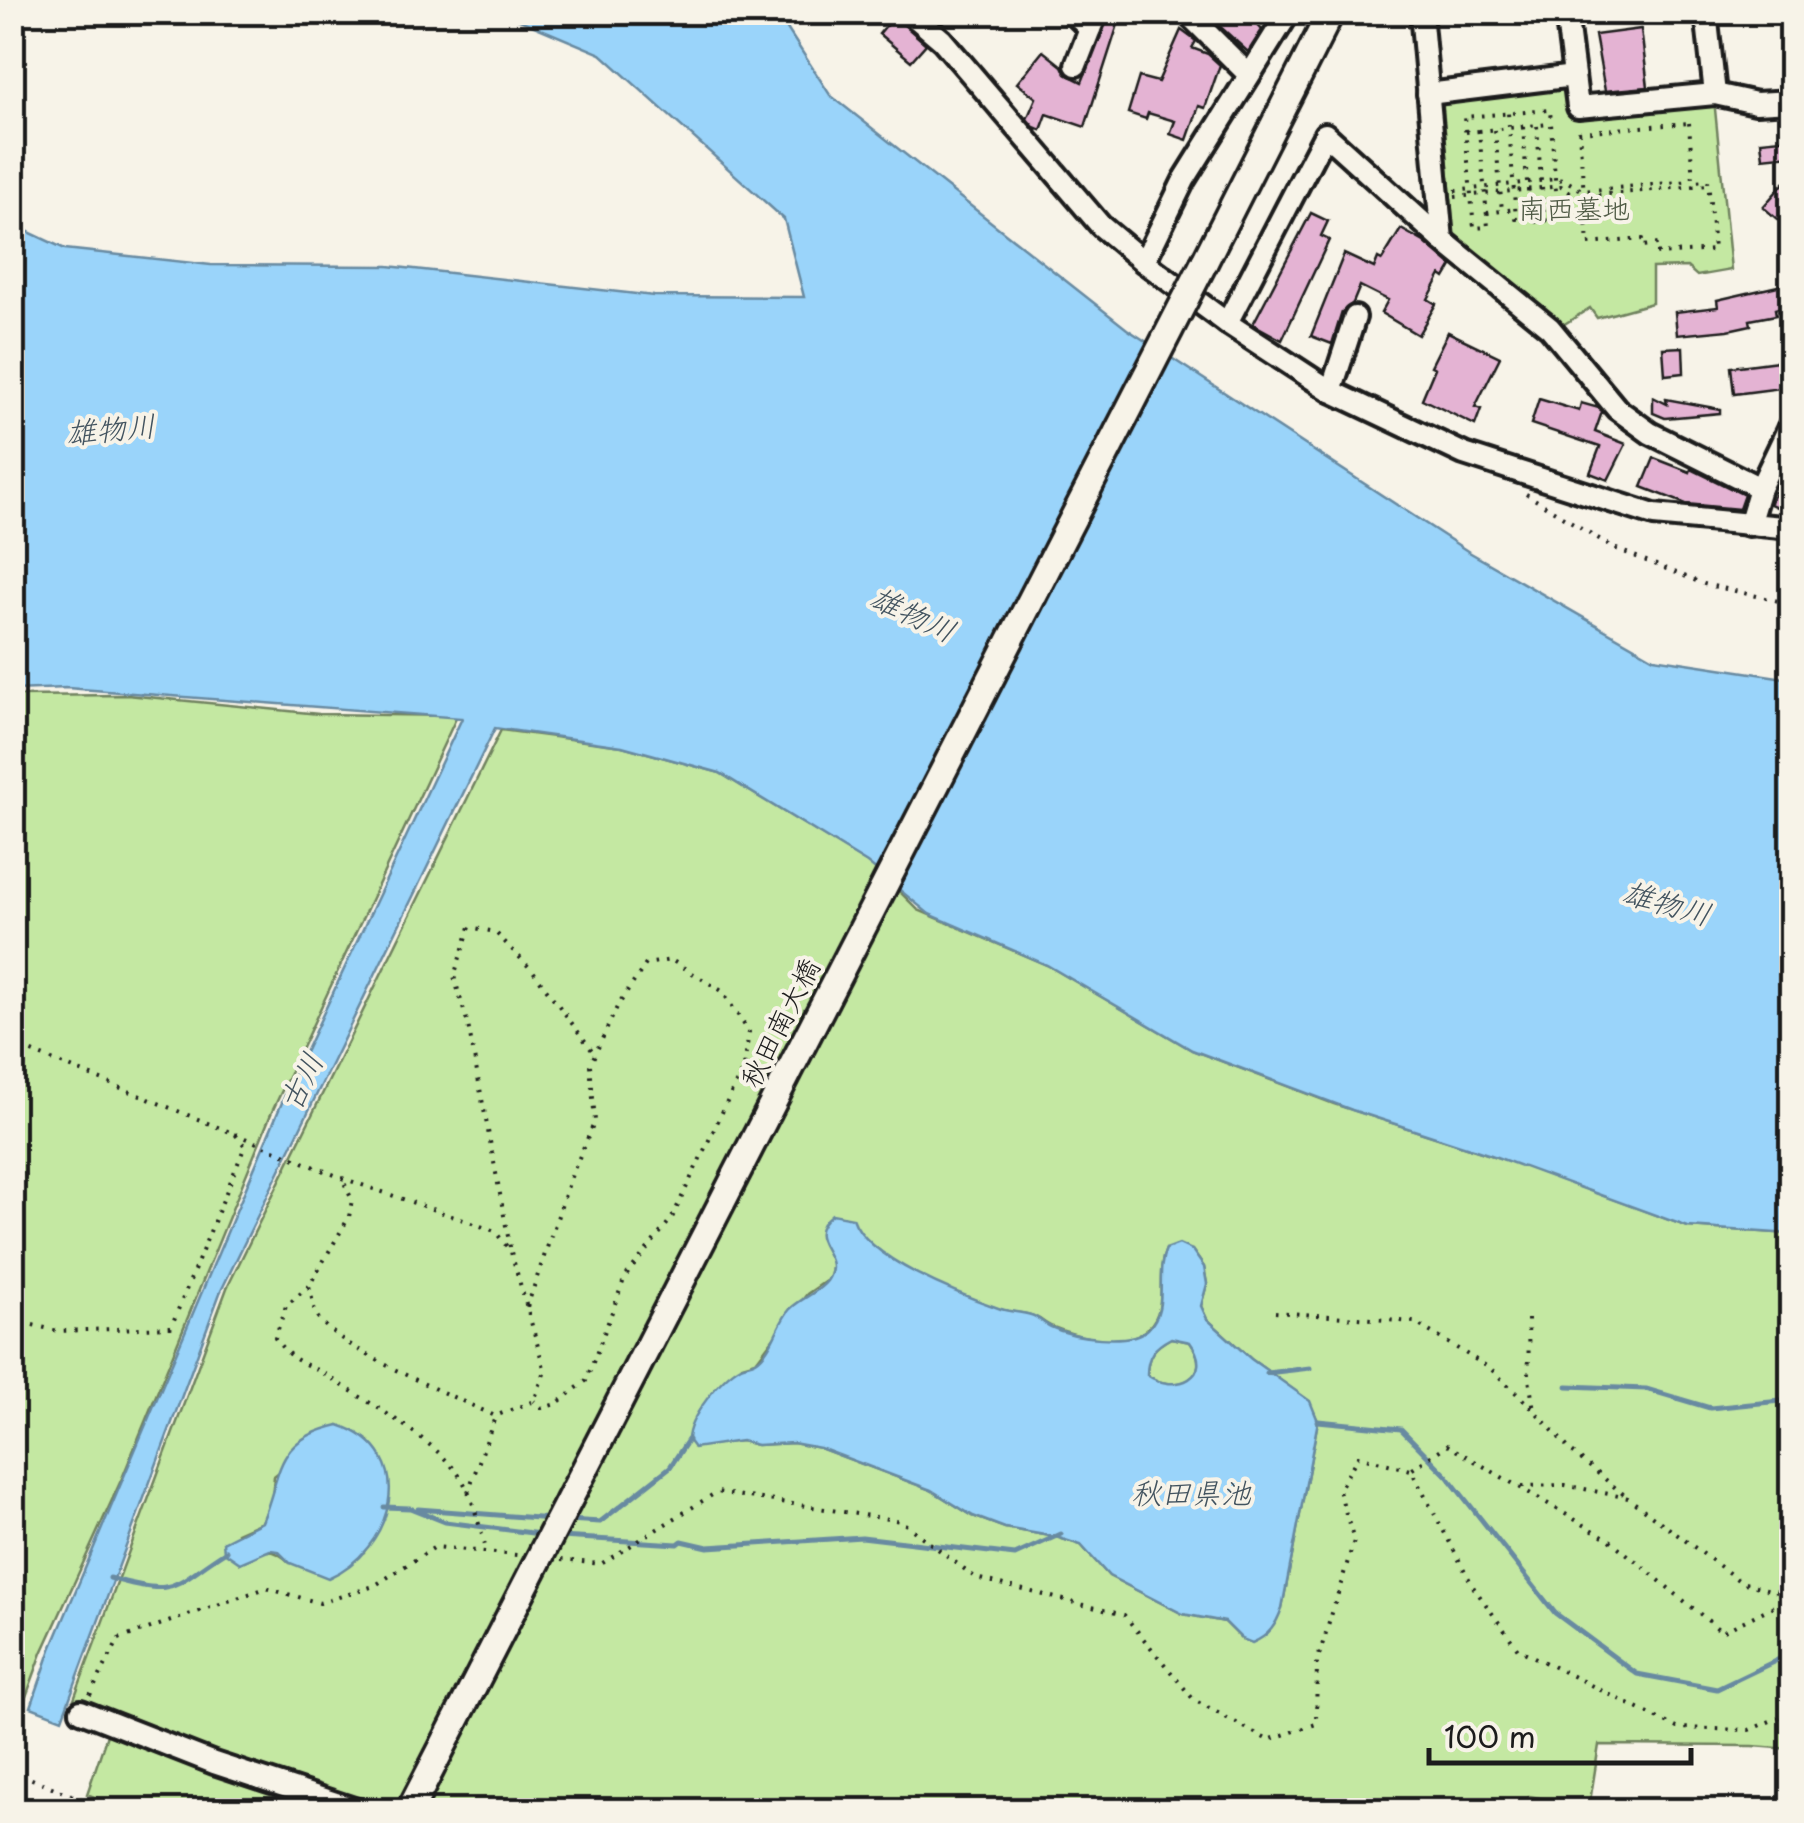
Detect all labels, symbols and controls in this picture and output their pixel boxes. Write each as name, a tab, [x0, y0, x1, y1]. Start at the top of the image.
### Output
park label: 南西墓地	[1518, 186, 1630, 229]
water label: 雄物川	[64, 401, 158, 454]
water label: 雄物川	[864, 573, 964, 652]
water label: 雄物川	[1618, 868, 1717, 936]
street label: 秋田南大橋	[728, 950, 830, 1094]
water label: 古川	[266, 1044, 333, 1118]
water label: 秋田県池	[1131, 1469, 1252, 1514]
scale bar	[1429, 1703, 1692, 1765]
text: 100 m	[1444, 1713, 1536, 1758]

